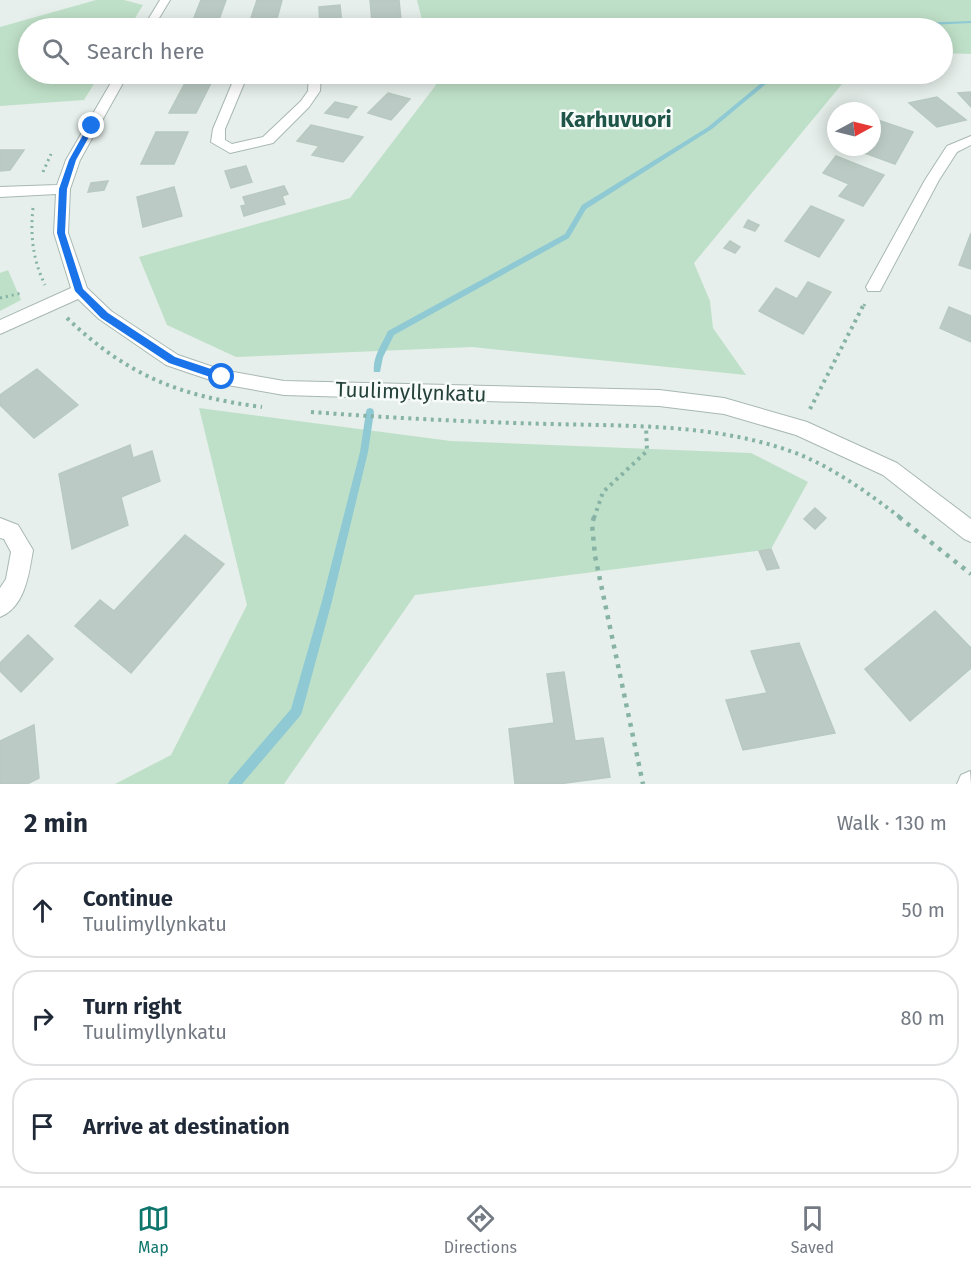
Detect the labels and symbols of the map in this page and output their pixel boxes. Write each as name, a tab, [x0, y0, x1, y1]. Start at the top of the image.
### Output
north arrow	[827, 102, 881, 156]
district label: Karhuvuori	[560, 106, 672, 133]
route end	[78, 112, 104, 138]
route start	[208, 363, 234, 389]
street label: Tuulimyllynkatu	[335, 376, 487, 408]

